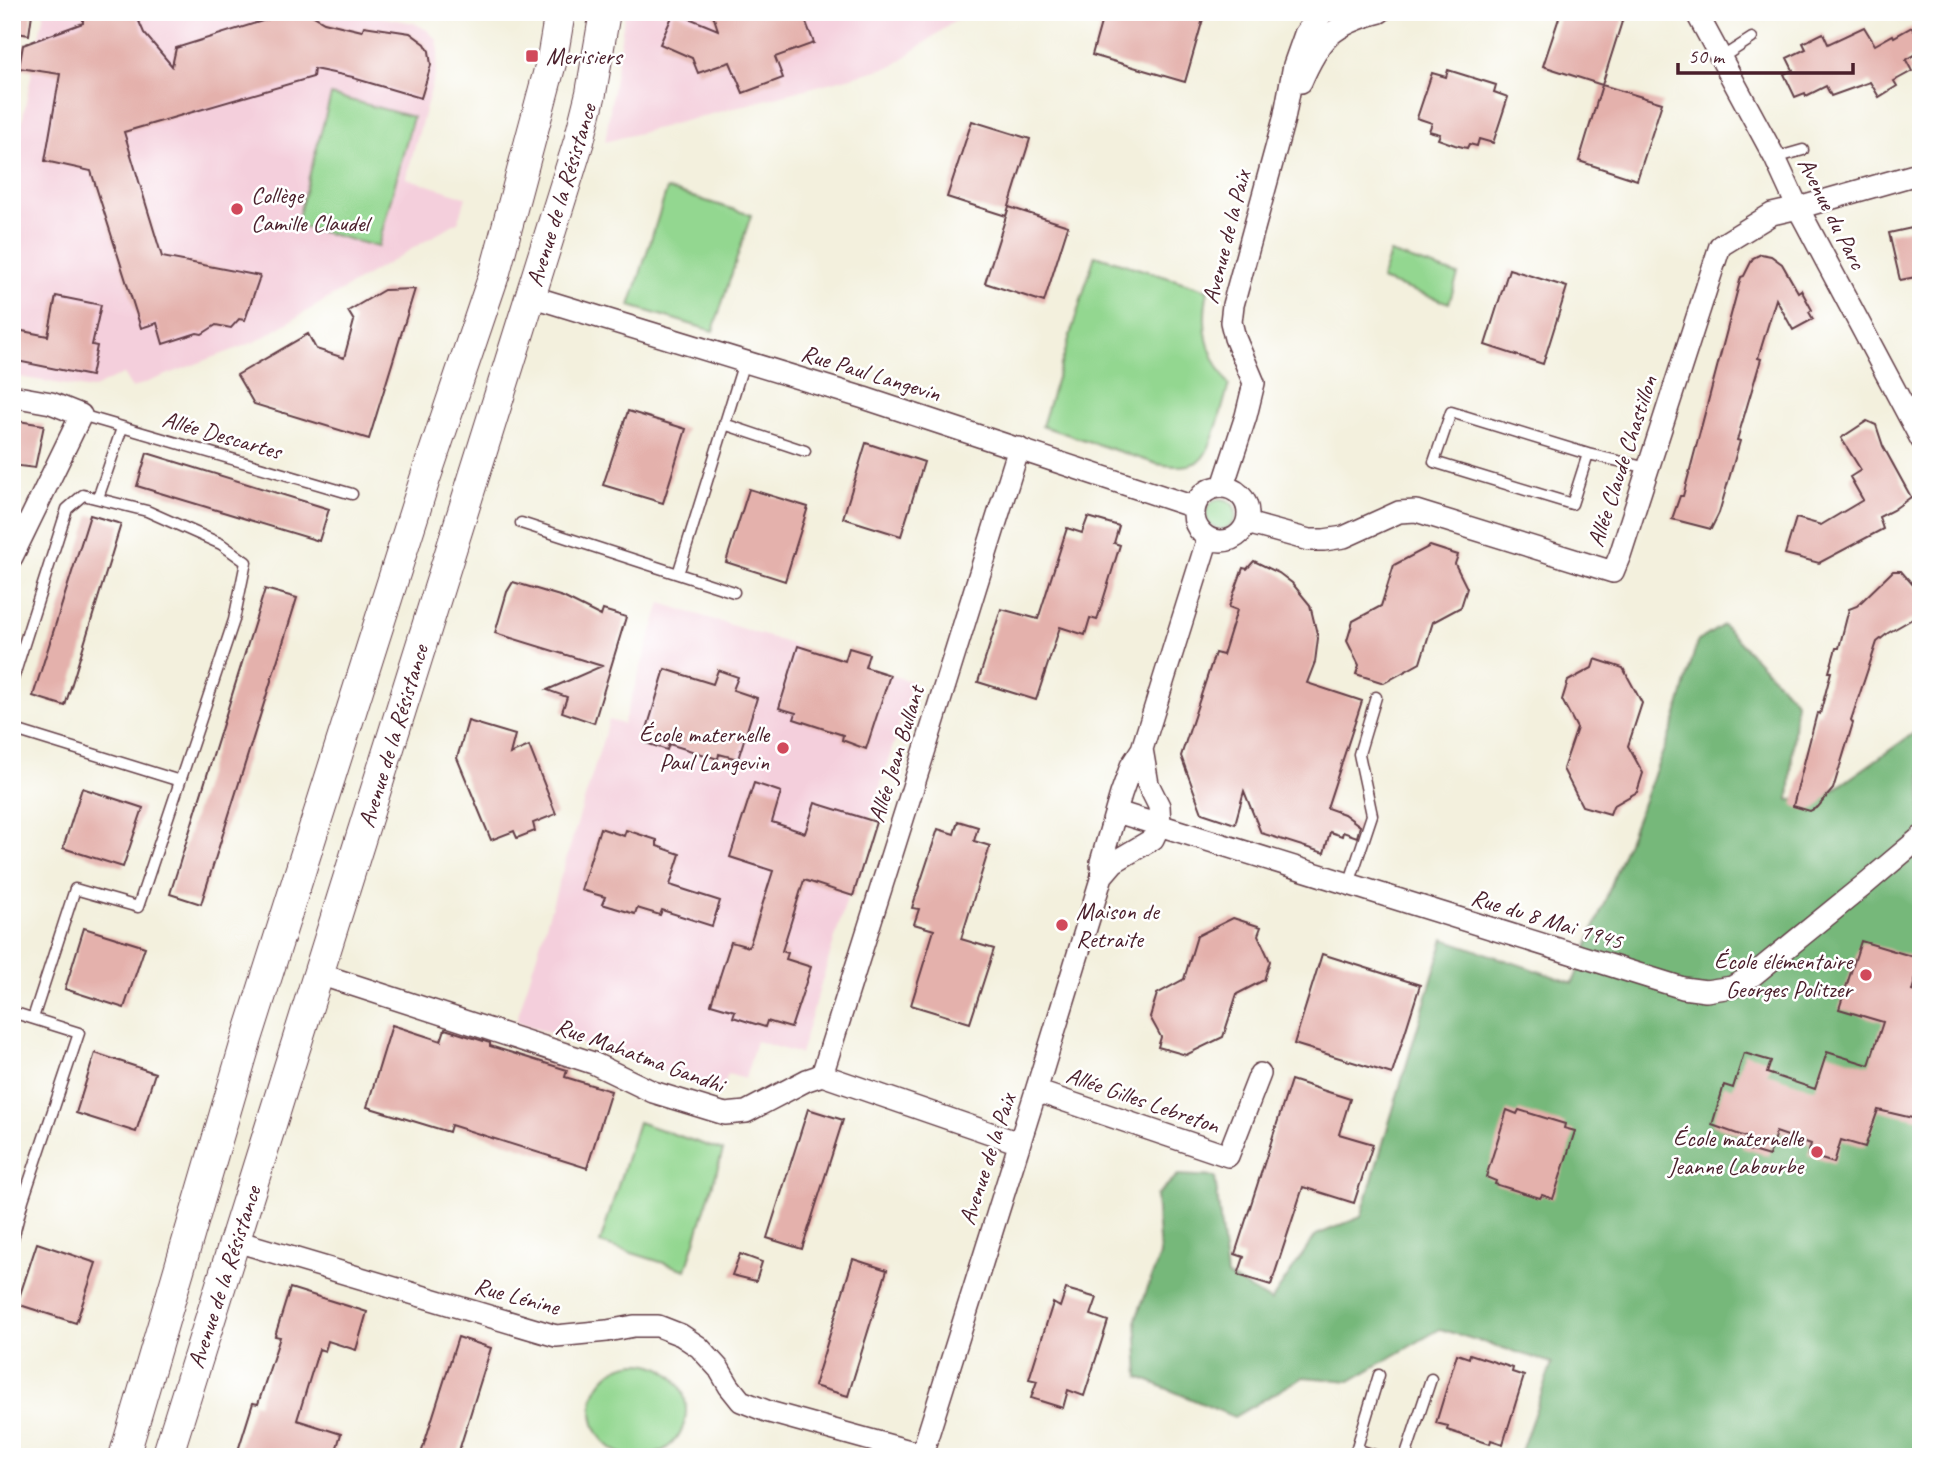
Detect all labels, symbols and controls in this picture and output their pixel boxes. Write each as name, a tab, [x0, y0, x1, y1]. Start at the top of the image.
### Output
scale bar	[1678, 32, 1853, 76]
place label: Merisiers	[546, 41, 624, 71]
text: 50 m	[1688, 43, 1726, 69]
marker: Merisiers	[524, 48, 540, 64]
street label: Avenue de la Résistance	[519, 98, 604, 290]
street label: Avenue du Parc	[1791, 152, 1874, 275]
street label: Avenue de la Paix	[1195, 166, 1257, 307]
place label: Collège Camille Claudel	[251, 180, 373, 238]
marker: Collège Camille Claudel	[229, 201, 245, 217]
street label: Rue Paul Langevin	[798, 338, 944, 408]
street label: Allée Claude Chastillon	[1580, 371, 1664, 551]
street label: Allée Descartes	[159, 404, 287, 467]
street label: Avenue de la Résistance	[351, 639, 436, 831]
street label: Allée Jean Bullant	[861, 680, 932, 826]
place label: École maternelle Paul Langevin	[639, 719, 771, 777]
marker: École maternelle Paul Langevin	[775, 740, 791, 756]
street label: Rue du 8 Mai 1945	[1468, 882, 1627, 957]
place label: Maison de Retraite	[1076, 896, 1161, 954]
marker: Maison de Retraite	[1054, 917, 1070, 933]
place label: École élémentaire Georges Politzer	[1714, 946, 1854, 1004]
marker: École élémentaire Georges Politzer	[1858, 967, 1874, 983]
street label: Rue Mahatma Gandhi	[552, 1011, 731, 1100]
street label: Allée Gilles Lebreton	[1063, 1060, 1225, 1141]
street label: Avenue de la Paix	[952, 1088, 1023, 1228]
place label: École maternelle Jeanne Labourbe	[1667, 1123, 1805, 1181]
marker: École maternelle Jeanne Labourbe	[1809, 1144, 1825, 1160]
street label: Avenue de la Résistance	[180, 1180, 268, 1372]
street label: Rue Lénine	[471, 1270, 565, 1322]

